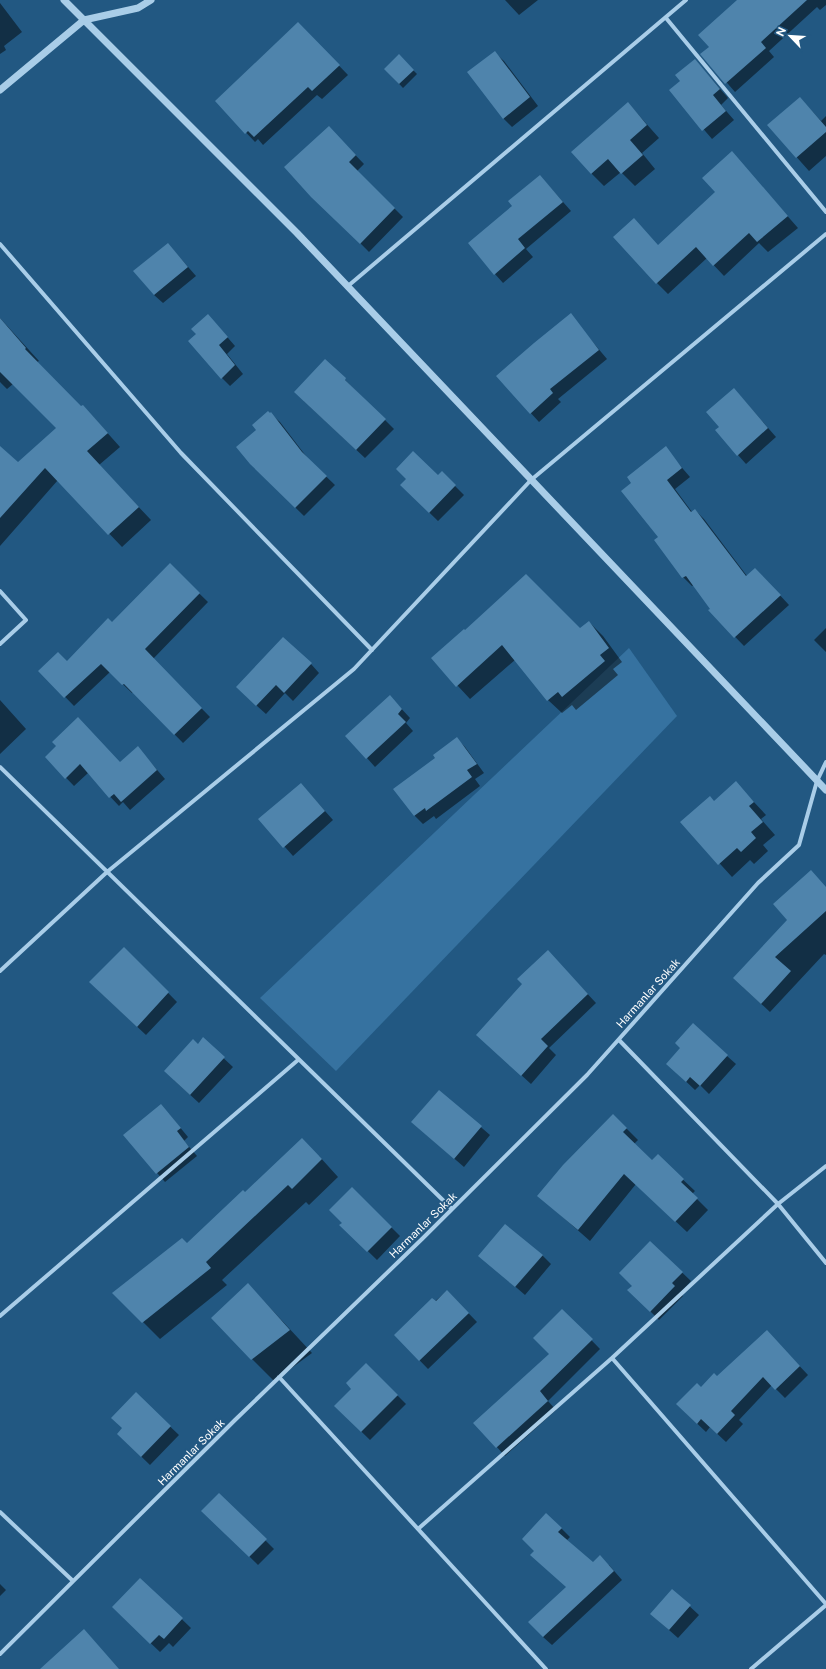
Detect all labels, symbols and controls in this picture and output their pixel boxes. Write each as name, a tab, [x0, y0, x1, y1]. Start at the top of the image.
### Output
north arrow	[770, 16, 810, 56]
text: N	[774, 25, 788, 38]
street label: Harmanlar Sokak	[614, 956, 682, 1030]
street label: Harmanlar Sokak	[387, 1190, 459, 1260]
street label: Harmanlar Sokak	[155, 1416, 227, 1488]

